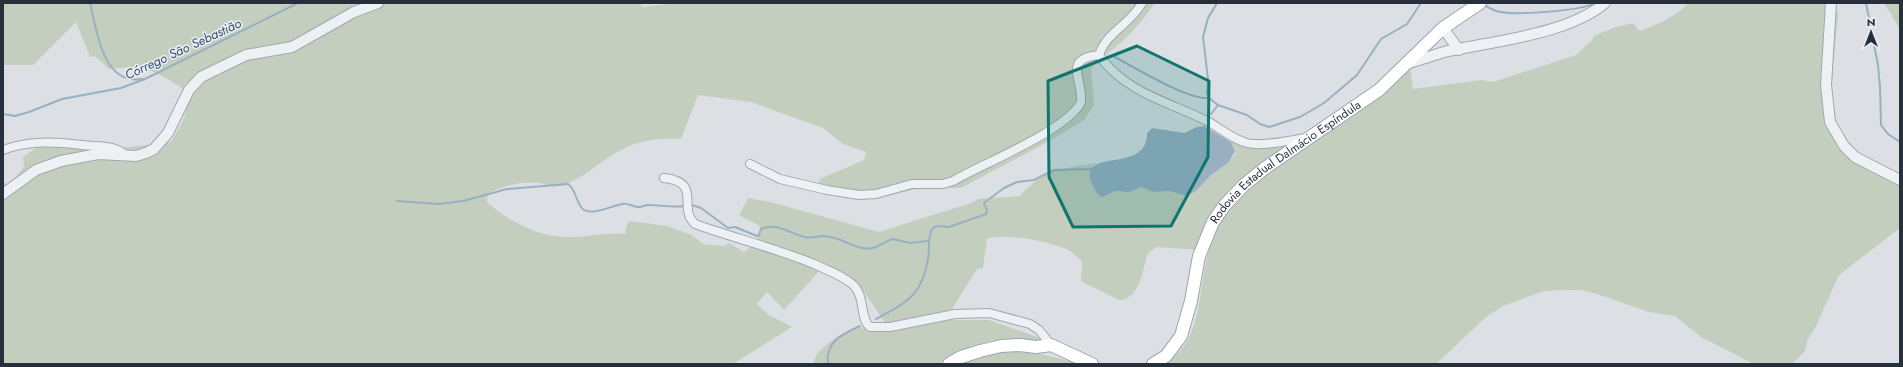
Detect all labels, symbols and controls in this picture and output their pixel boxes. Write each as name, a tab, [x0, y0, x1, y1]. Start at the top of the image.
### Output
north arrow	[1851, 12, 1891, 52]
water label: Córrego São Sebastião	[122, 14, 245, 84]
text: N	[1867, 14, 1875, 30]
street label: Rodovia Estadual Dalmácio Espíndula	[1205, 96, 1365, 227]

